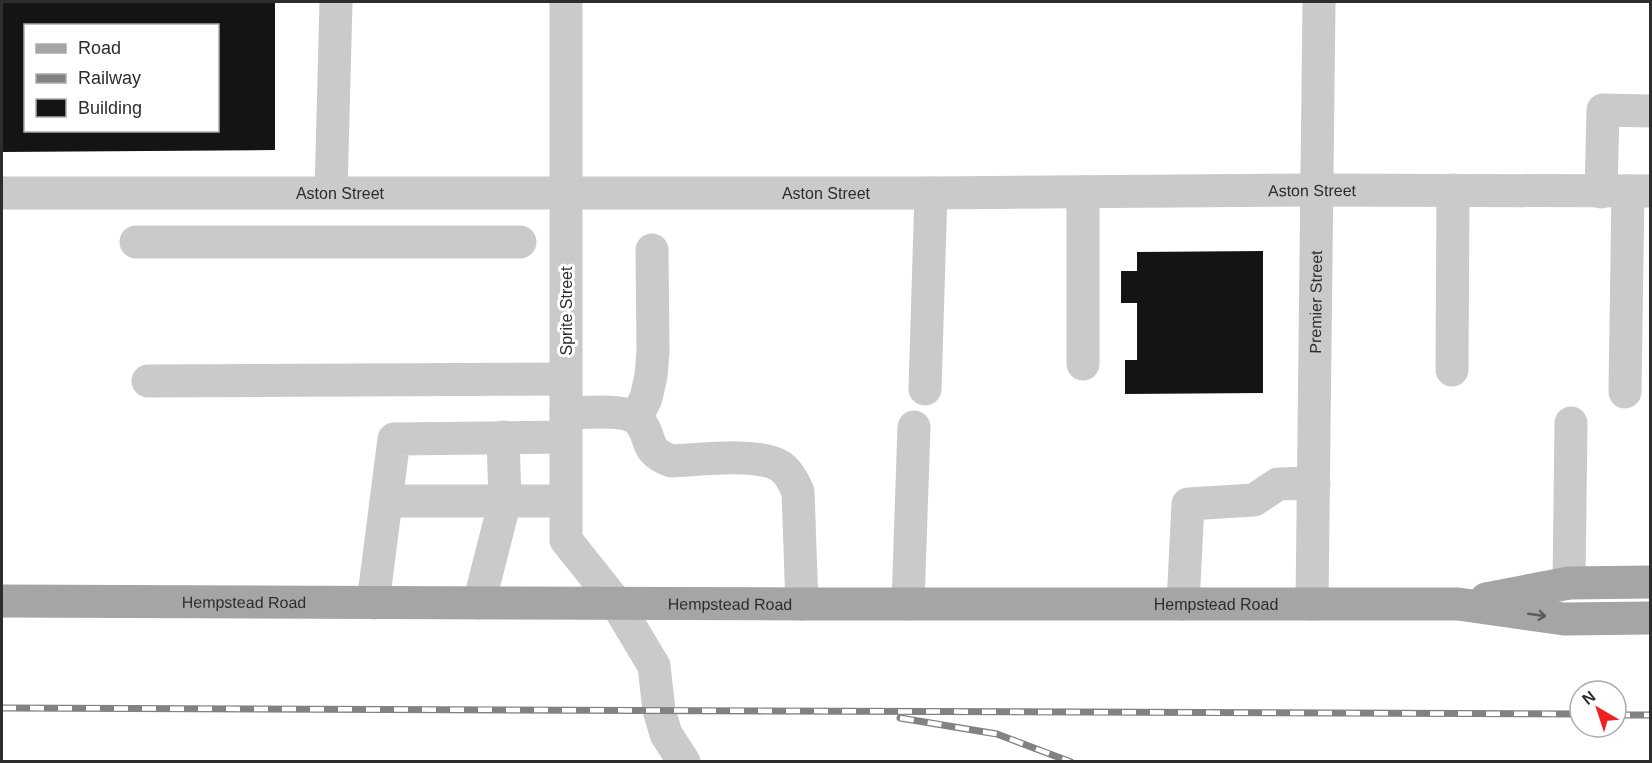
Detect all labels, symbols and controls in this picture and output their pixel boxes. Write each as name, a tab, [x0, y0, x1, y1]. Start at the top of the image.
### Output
legend	[24, 24, 219, 132]
text: Road	[78, 38, 121, 58]
text: Railway	[78, 68, 141, 88]
text: Building	[78, 98, 142, 118]
street label: Aston Street	[1268, 182, 1357, 199]
street label: Aston Street	[296, 185, 385, 202]
street label: Aston Street	[782, 185, 871, 202]
street label: Premier Street	[1307, 250, 1325, 354]
street label: Sprite Street	[558, 266, 575, 355]
street label: Hempstead Road	[182, 594, 306, 611]
street label: Hempstead Road	[668, 595, 792, 613]
street label: Hempstead Road	[1154, 596, 1278, 613]
one-way arrow	[1527, 609, 1546, 620]
north arrow	[1568, 679, 1628, 739]
text: N	[1579, 687, 1599, 708]

